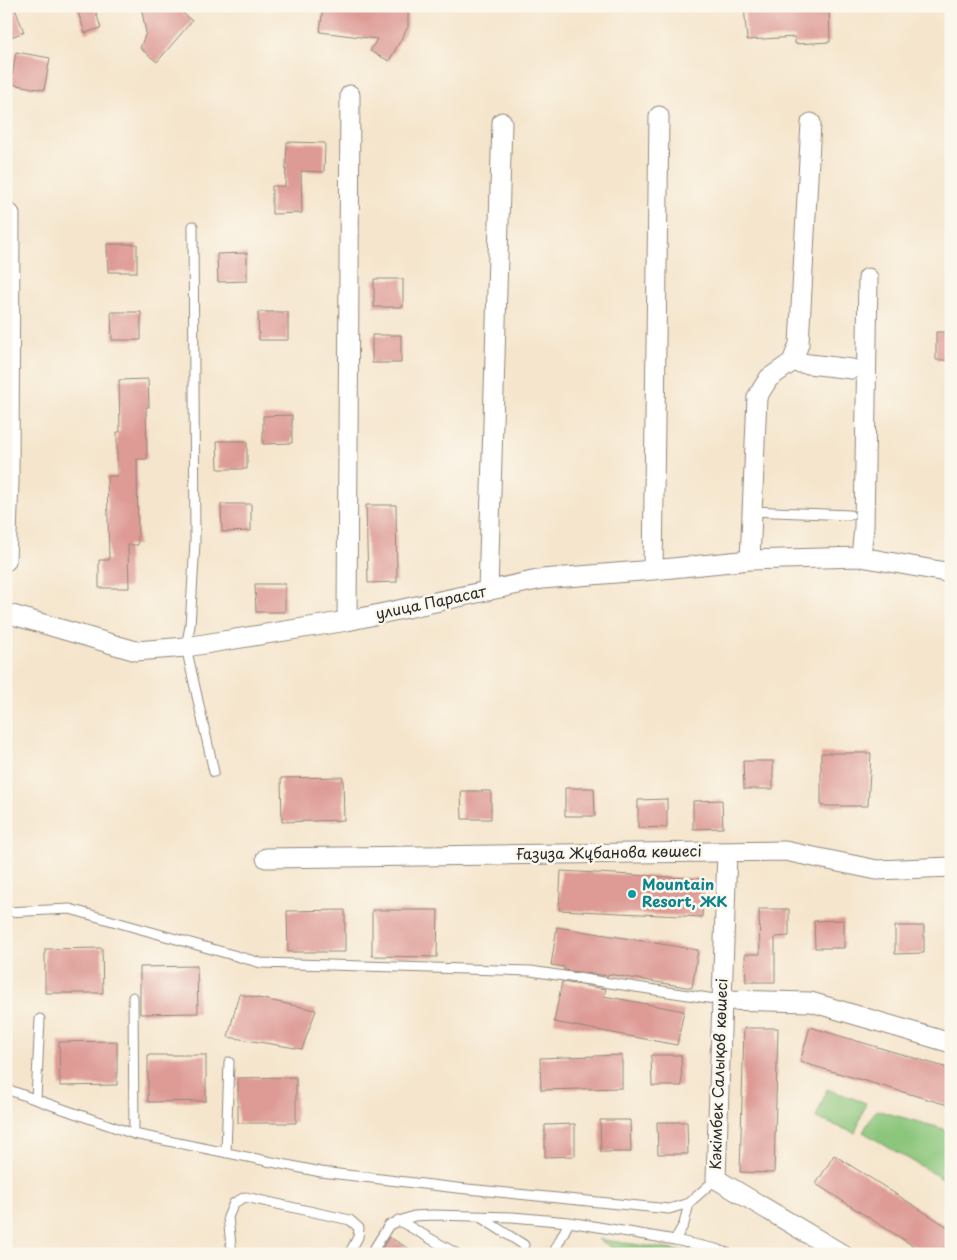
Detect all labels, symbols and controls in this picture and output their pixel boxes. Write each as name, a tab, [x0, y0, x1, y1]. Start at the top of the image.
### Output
street label: улица Парасат	[373, 578, 489, 624]
street label: Ғазиза Жұбанова көшесі	[516, 838, 702, 865]
place label: Mountain Resort, ЖК	[642, 872, 728, 912]
marker: Mountain Resort, ЖК	[626, 888, 638, 900]
street label: Кәкімбек Салықов көшесі	[703, 978, 732, 1170]

